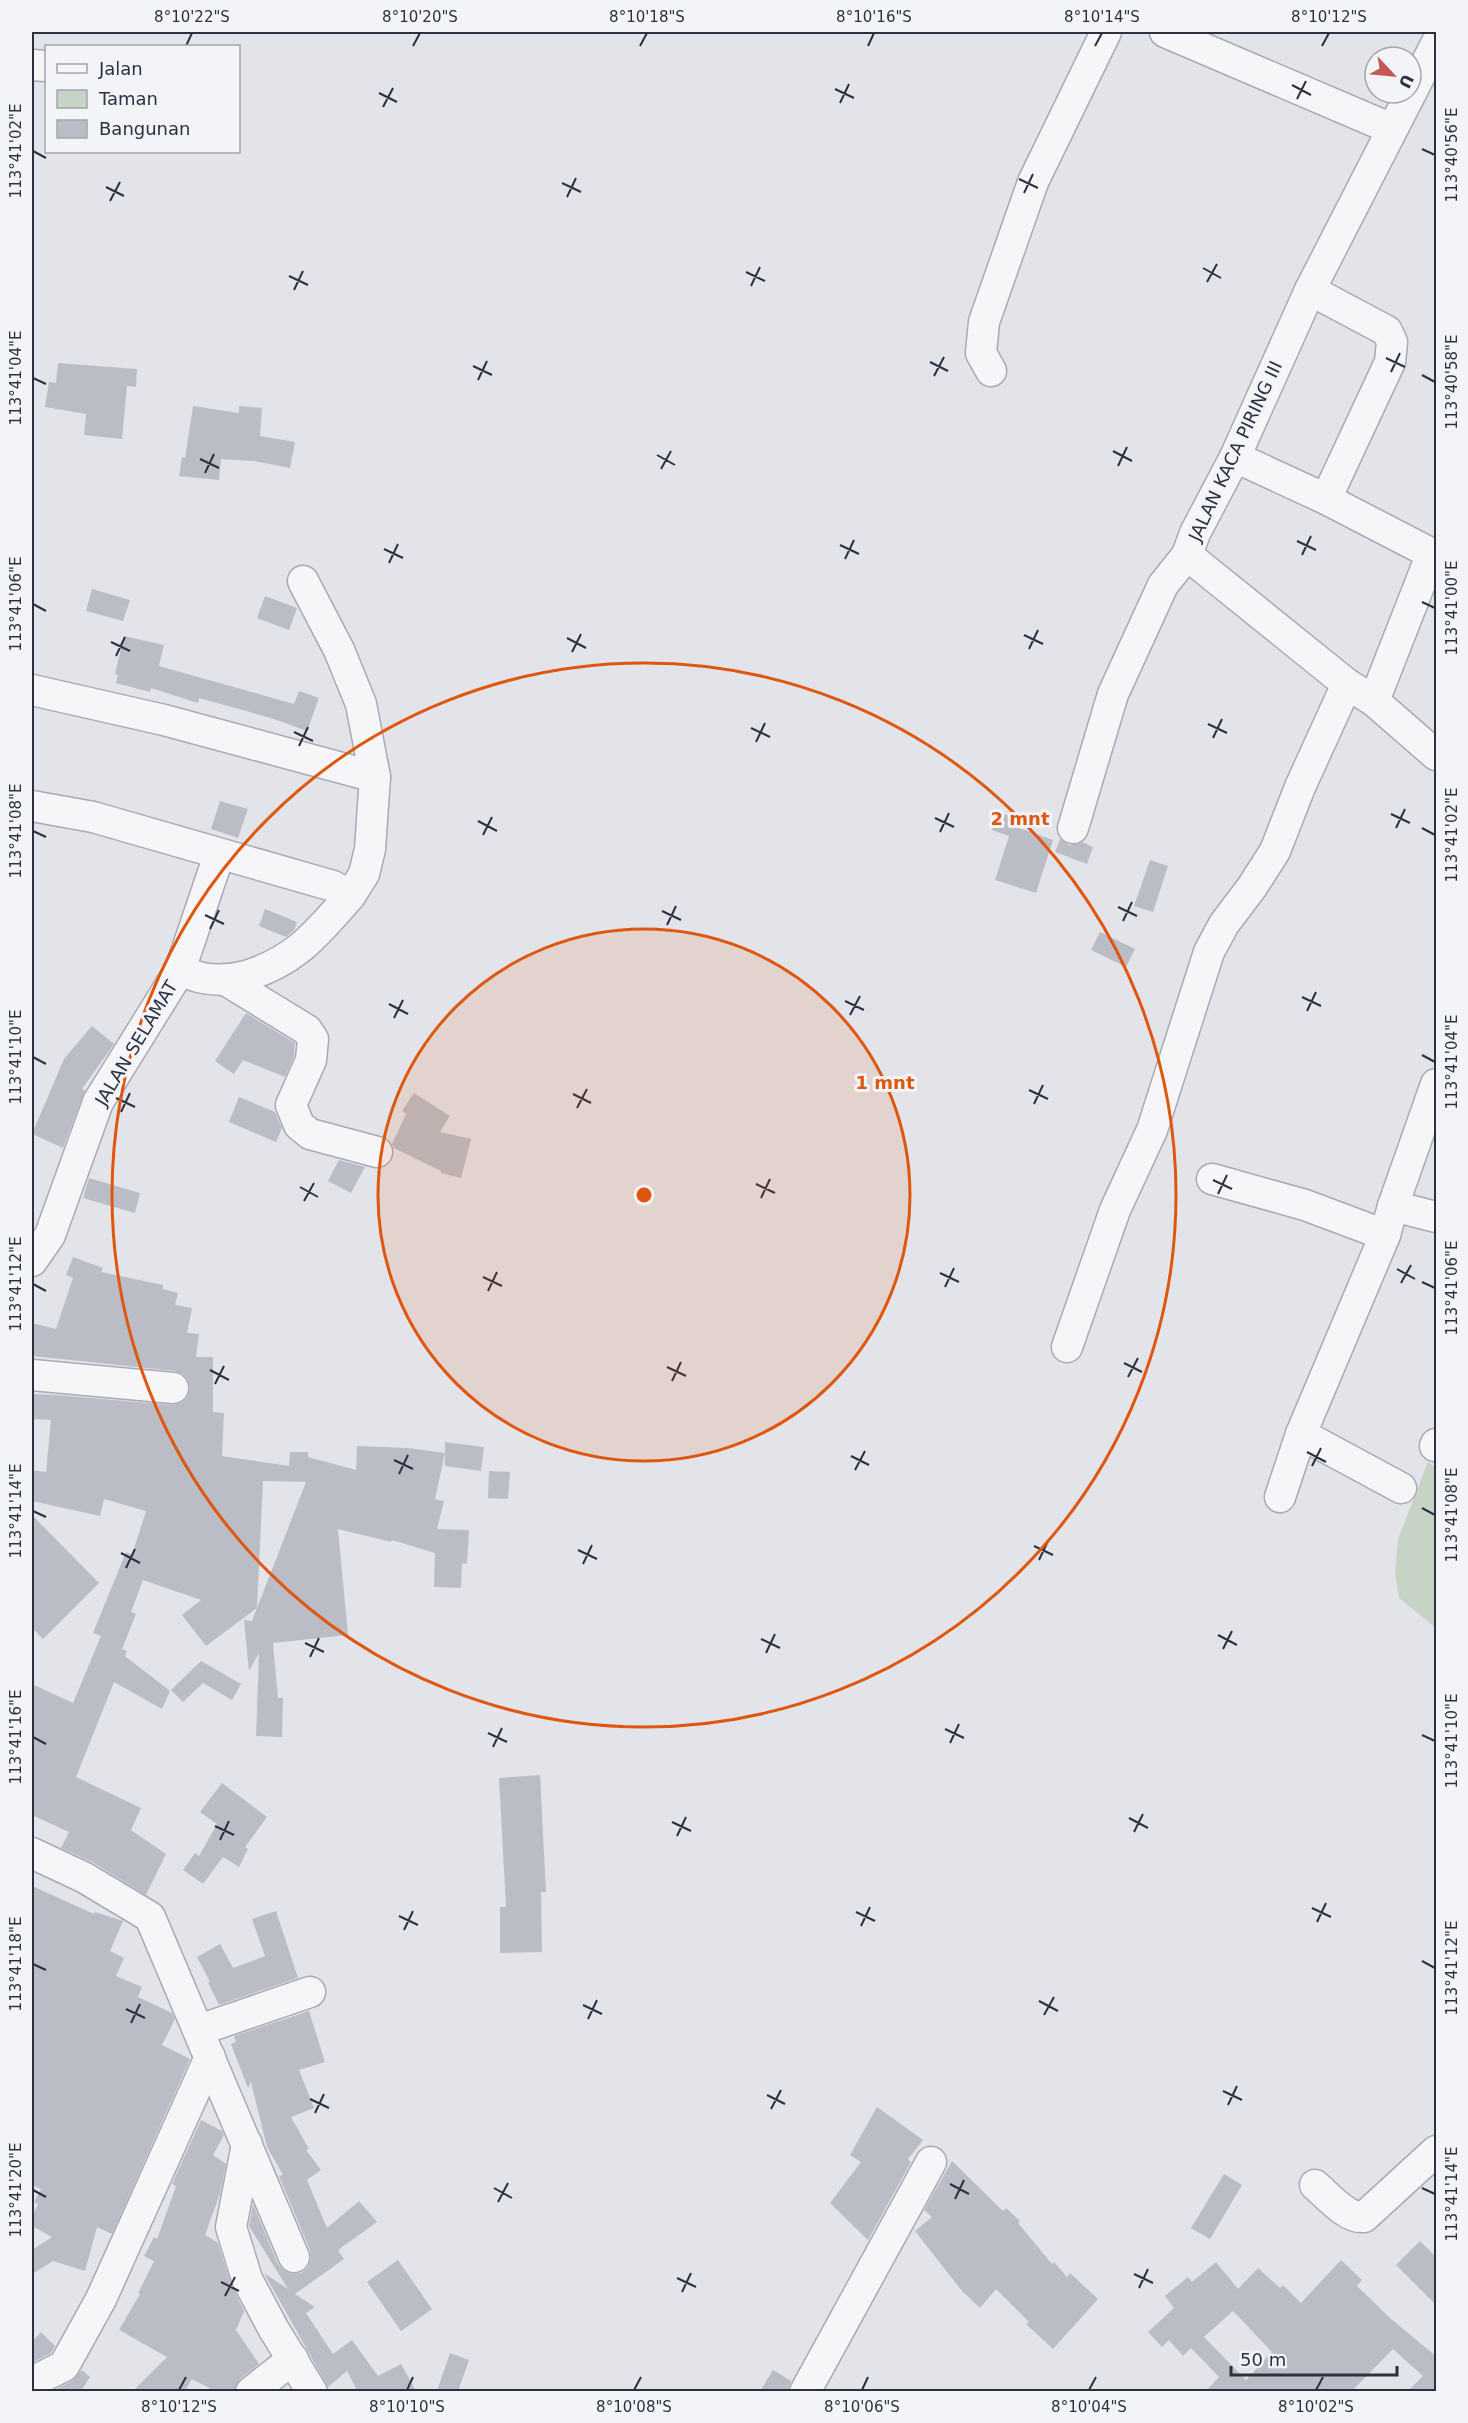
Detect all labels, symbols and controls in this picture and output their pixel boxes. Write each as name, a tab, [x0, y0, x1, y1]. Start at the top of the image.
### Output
text: 8°10'22"S	[154, 8, 230, 26]
text: 8°10'20"S	[382, 8, 458, 26]
text: 8°10'18"S	[609, 8, 685, 26]
text: 8°10'16"S	[836, 8, 912, 26]
text: 8°10'14"S	[1064, 8, 1140, 26]
text: 8°10'12"S	[1291, 8, 1367, 26]
legend	[45, 45, 240, 153]
north arrow	[1363, 45, 1423, 105]
text: Jalan	[98, 58, 143, 79]
text: U	[1395, 71, 1417, 91]
text: Taman	[98, 88, 158, 109]
text: 113°41'02"E	[7, 104, 25, 198]
text: 113°40'56"E	[1443, 108, 1461, 202]
text: Bangunan	[99, 118, 190, 139]
text: 113°41'04"E	[7, 331, 25, 425]
text: 113°40'58"E	[1443, 335, 1461, 429]
street label: JALAN KACA PIRING III	[1184, 358, 1286, 545]
text: 113°41'06"E	[7, 557, 25, 651]
text: 113°41'00"E	[1443, 561, 1461, 655]
text: 113°41'08"E	[7, 784, 25, 878]
text: 113°41'02"E	[1443, 788, 1461, 882]
text: 2 mnt	[991, 808, 1050, 829]
street label: JALAN SELAMAT	[90, 976, 182, 1110]
text: 113°41'10"E	[7, 1010, 25, 1104]
text: 113°41'04"E	[1443, 1015, 1461, 1109]
text: 1 mnt	[856, 1072, 915, 1093]
centre of rings	[634, 1185, 654, 1205]
text: 113°41'12"E	[7, 1237, 25, 1331]
text: 113°41'06"E	[1443, 1241, 1461, 1335]
text: 113°41'14"E	[7, 1464, 25, 1558]
text: 113°41'08"E	[1443, 1468, 1461, 1562]
text: 113°41'16"E	[7, 1690, 25, 1784]
text: 113°41'10"E	[1443, 1694, 1461, 1788]
text: 113°41'18"E	[7, 1917, 25, 2011]
text: 113°41'12"E	[1443, 1921, 1461, 2015]
text: 113°41'20"E	[7, 2143, 25, 2237]
text: 113°41'14"E	[1443, 2147, 1461, 2241]
scale bar	[1231, 2339, 1398, 2377]
text: 50 m	[1240, 2349, 1286, 2370]
text: 8°10'12"S	[141, 2398, 217, 2416]
text: 8°10'10"S	[369, 2398, 445, 2416]
text: 8°10'08"S	[596, 2398, 672, 2416]
text: 8°10'06"S	[824, 2398, 900, 2416]
text: 8°10'04"S	[1051, 2398, 1127, 2416]
text: 8°10'02"S	[1278, 2398, 1354, 2416]

